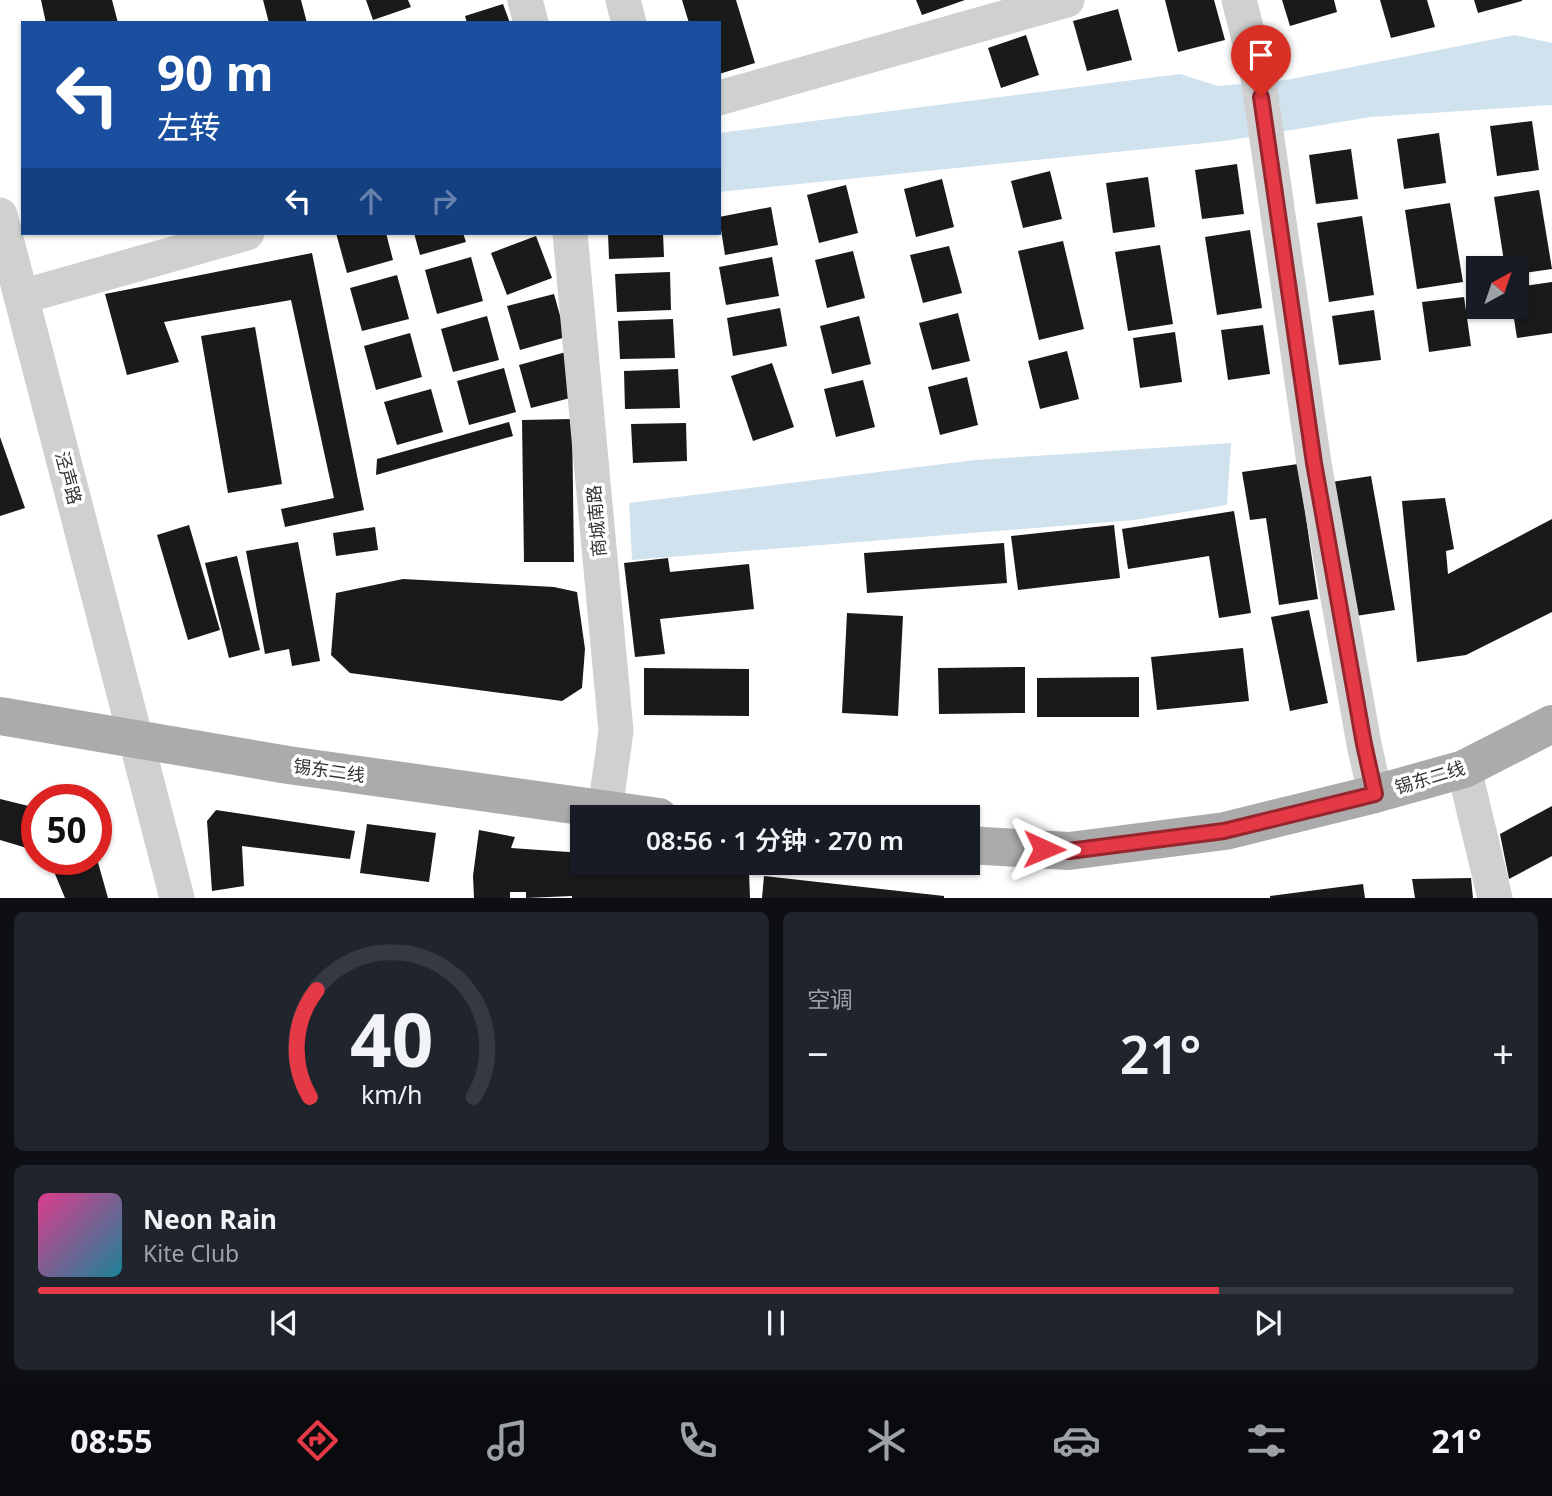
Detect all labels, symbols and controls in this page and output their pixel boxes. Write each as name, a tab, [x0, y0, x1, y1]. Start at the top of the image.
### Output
pin	[1231, 25, 1291, 97]
icon: arrive	[1242, 36, 1280, 74]
text: 90 m	[157, 39, 274, 105]
icon: left	[42, 49, 133, 140]
text: 左转	[157, 105, 221, 148]
icon: left	[279, 182, 317, 220]
icon: ahead	[352, 182, 390, 220]
icon: right	[425, 182, 463, 220]
north arrow	[1466, 256, 1530, 318]
map controls	[1466, 256, 1529, 319]
street label: 泾声路	[50, 449, 88, 507]
street label: 商城南路	[581, 484, 611, 558]
street label: 锡东二线	[292, 753, 366, 787]
street label: 锡东二线	[1392, 755, 1468, 799]
speed limit sign: 50	[21, 784, 112, 875]
position arrow	[1007, 812, 1081, 886]
text: 08:56 · 1 分钟 · 270 m	[646, 822, 904, 858]
text: 空调	[807, 983, 853, 1015]
text: 40	[350, 990, 433, 1089]
text: 21°	[1120, 1018, 1201, 1089]
text: −	[807, 1027, 829, 1079]
text: +	[1492, 1027, 1514, 1079]
text: km/h	[361, 1077, 422, 1111]
text: Neon Rain	[143, 1201, 277, 1237]
text: Kite Club	[143, 1237, 239, 1269]
icon: previous	[265, 1304, 303, 1342]
icon: pause	[757, 1304, 795, 1342]
icon: next	[1249, 1304, 1287, 1342]
icon: directions	[293, 1416, 342, 1465]
icon: music	[483, 1416, 532, 1465]
icon: phone	[673, 1416, 722, 1465]
icon: climate	[862, 1416, 911, 1465]
icon: car	[1052, 1416, 1101, 1465]
icon: filters	[1242, 1416, 1291, 1465]
text: 08:55	[70, 1419, 153, 1462]
text: 21°	[1431, 1419, 1482, 1462]

